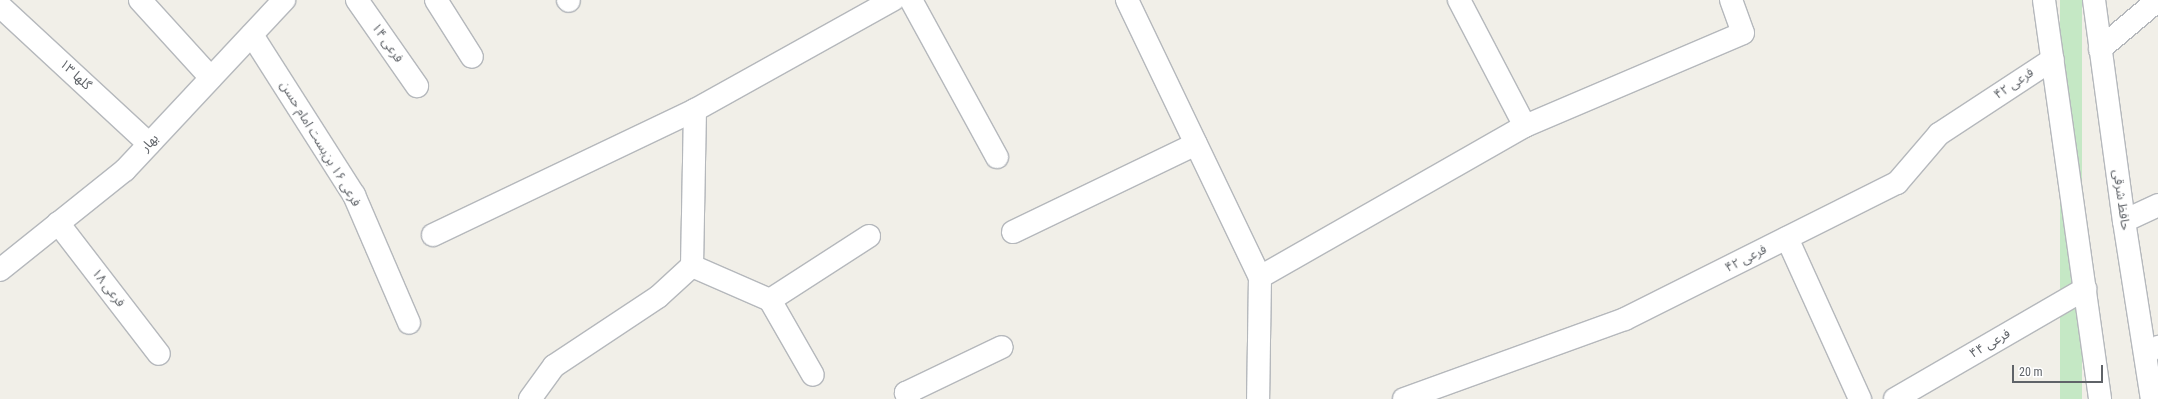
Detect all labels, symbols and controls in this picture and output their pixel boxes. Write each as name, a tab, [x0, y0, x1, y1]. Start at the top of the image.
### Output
street label: فرعی ۱۴	[368, 20, 406, 66]
street label: ۱۳ گلها	[56, 57, 94, 93]
street label: فرعی ۴۲	[1991, 65, 2037, 103]
street label: فرعی ۱۶ بن‌بست امام حسن	[276, 78, 364, 210]
street label: بهار	[138, 131, 162, 155]
street label: حافظ شرقی	[2109, 169, 2133, 231]
street label: فرعی ۴۲	[1723, 242, 1769, 276]
street label: فرعی ۱۸	[88, 266, 128, 310]
street label: فرعی ۴۴	[1967, 326, 2013, 362]
scale bar	[2014, 357, 2105, 383]
text: 20 m	[2019, 365, 2043, 379]

